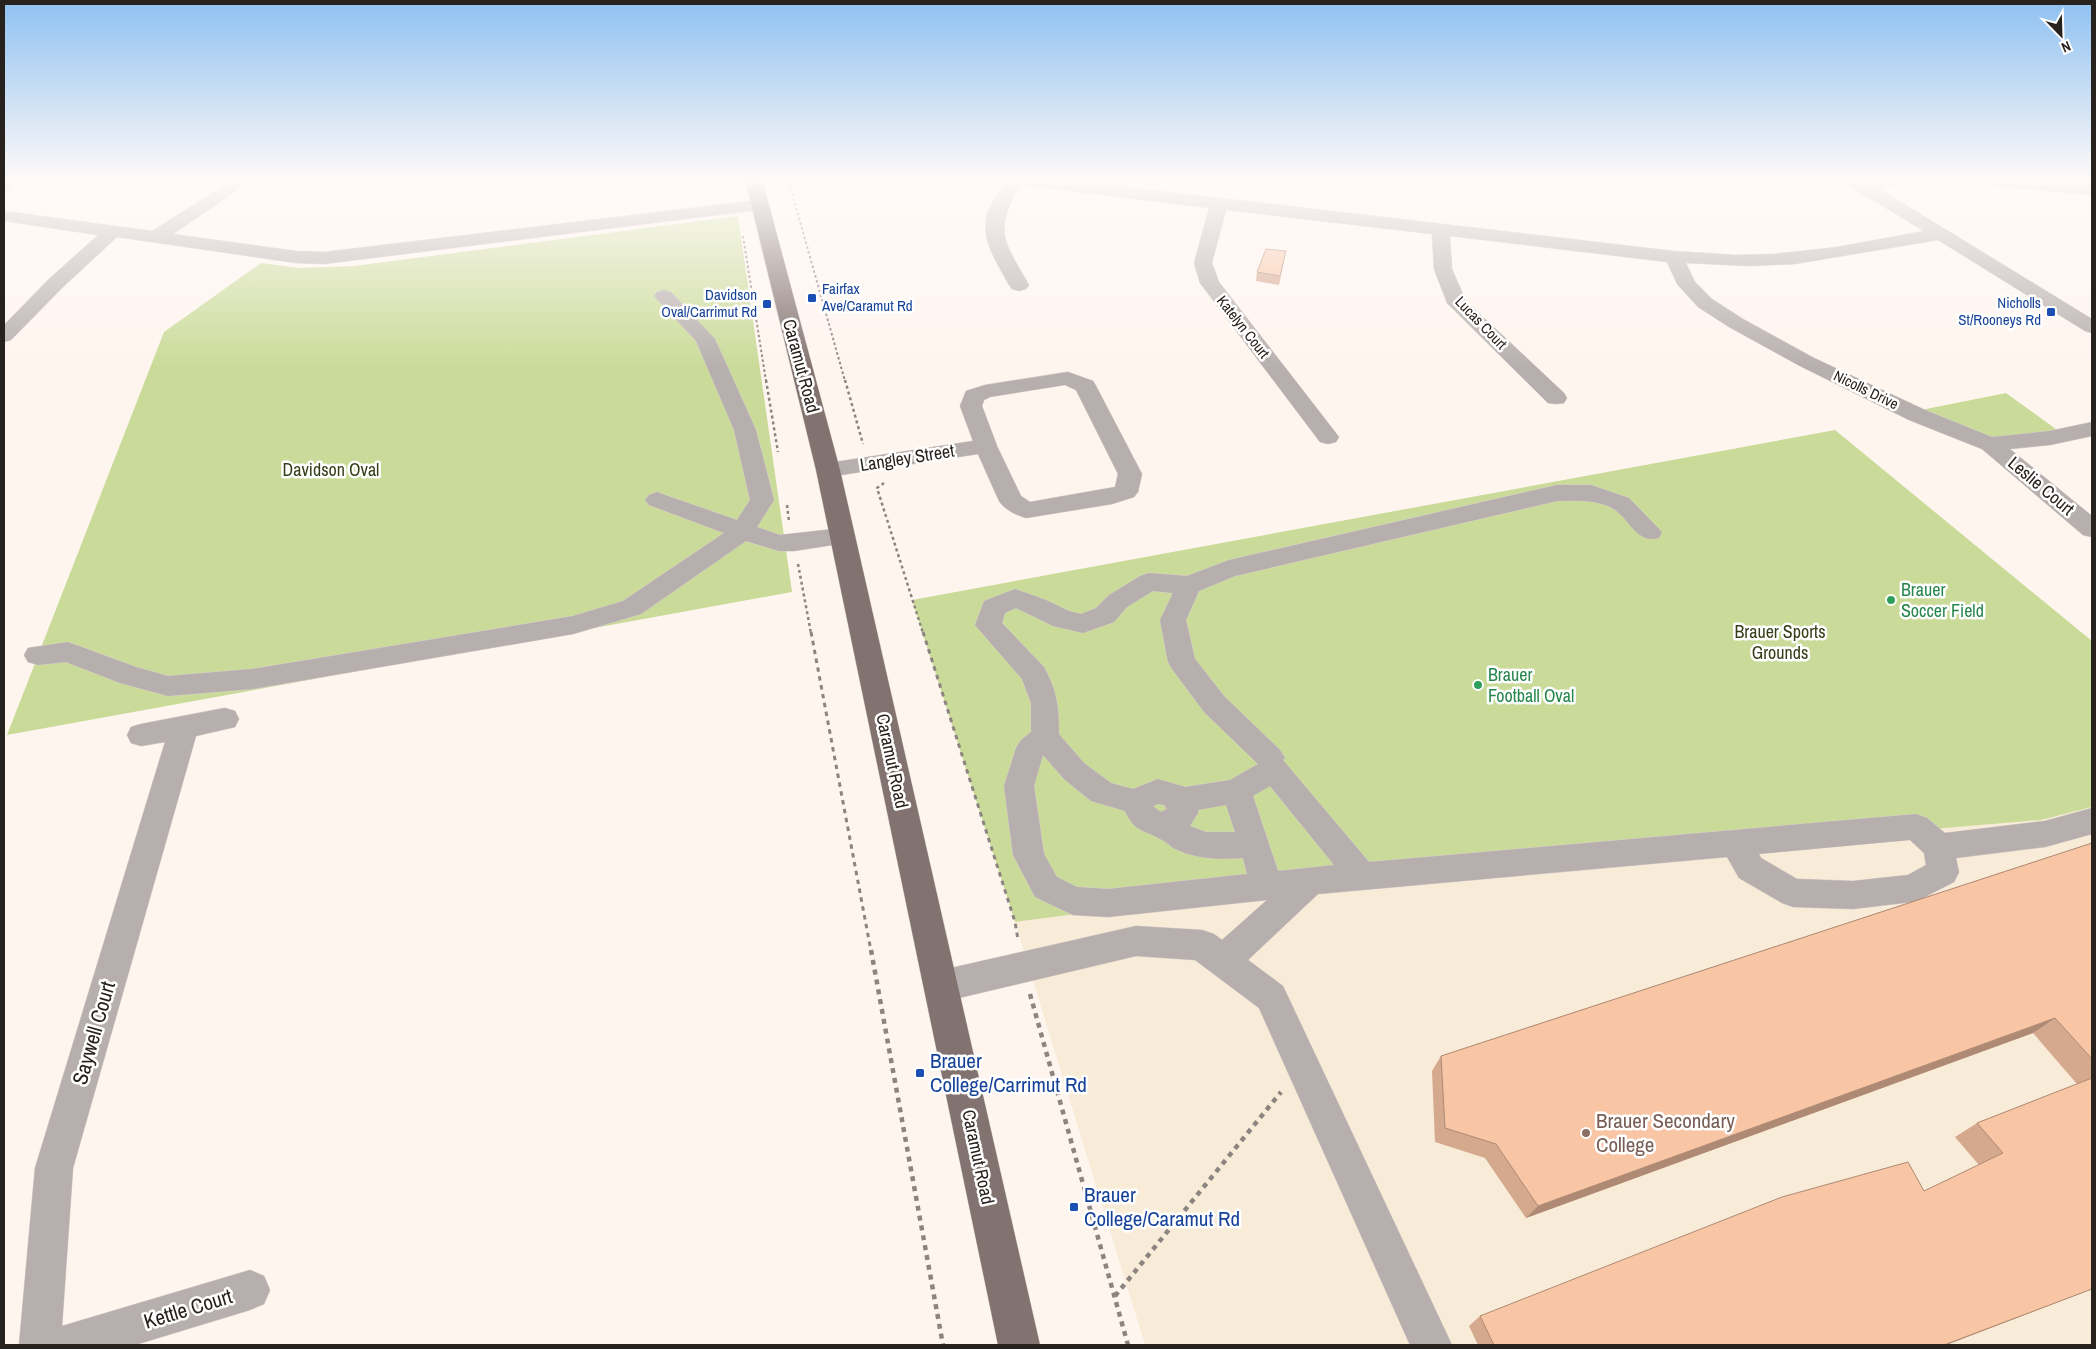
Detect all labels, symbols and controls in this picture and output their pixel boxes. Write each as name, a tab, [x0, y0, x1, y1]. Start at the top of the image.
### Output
north arrow	[2036, 10, 2086, 60]
text: N	[2059, 37, 2073, 57]
place label: Fairfax Ave/Caramut Rd	[821, 278, 913, 316]
place label: Davidson Oval/Carrimut Rd	[661, 284, 757, 322]
street label: Katelyn Court	[1212, 291, 1275, 363]
marker: Fairfax Ave/Caramut Rd	[806, 292, 818, 304]
street label: Lucas Court	[1451, 292, 1512, 354]
place label: Nicholls St/Rooneys Rd	[1958, 292, 2041, 330]
marker: Davidson Oval/Carrimut Rd	[761, 298, 773, 310]
marker: Nicholls St/Rooneys Rd	[2045, 306, 2057, 318]
street label: Caramut Road	[777, 316, 826, 415]
street label: Nicolls Drive	[1830, 365, 1902, 414]
street label: Langley Street	[858, 438, 956, 477]
street label: Leslie Court	[2003, 450, 2080, 521]
park label: Davidson Oval	[283, 457, 379, 482]
place label: Brauer Soccer Field	[1901, 577, 1984, 623]
marker: Brauer Soccer Field	[1885, 594, 1897, 606]
park label: Brauer Sports Grounds	[1734, 619, 1826, 665]
place label: Brauer Football Oval	[1488, 662, 1574, 708]
marker: Brauer Football Oval	[1472, 679, 1484, 691]
street label: Caramut Road	[870, 711, 915, 810]
street label: Saywell Court	[65, 978, 122, 1088]
place label: Brauer College/Carrimut Rd	[930, 1046, 1087, 1099]
marker: Brauer College/Carrimut Rd	[914, 1067, 926, 1079]
place label: Brauer Secondary College	[1596, 1106, 1735, 1159]
street label: Caramut Road	[956, 1107, 1001, 1206]
marker: Brauer Secondary College	[1580, 1127, 1592, 1139]
place label: Brauer College/Caramut Rd	[1084, 1180, 1240, 1233]
marker: Brauer College/Caramut Rd	[1068, 1201, 1080, 1213]
street label: Kettle Court	[140, 1281, 236, 1336]

